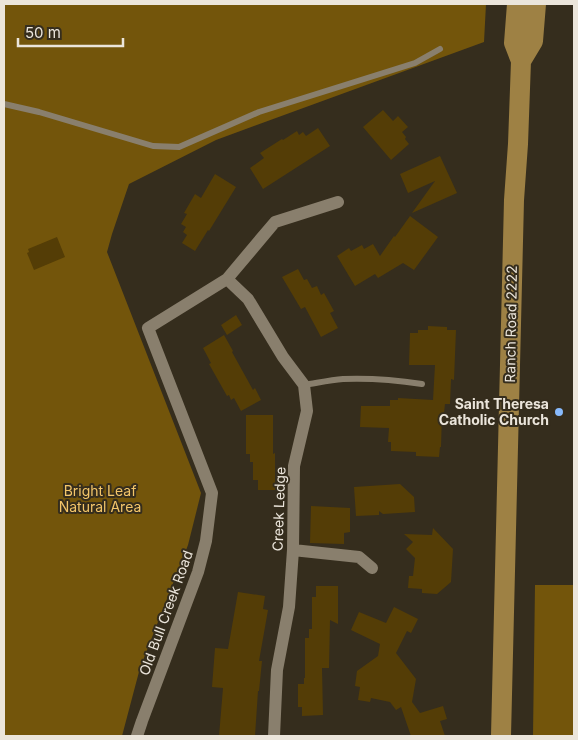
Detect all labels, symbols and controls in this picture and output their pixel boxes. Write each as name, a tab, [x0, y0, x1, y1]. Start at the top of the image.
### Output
scale bar	[18, 15, 122, 47]
text: 50 m	[25, 23, 61, 42]
street label: Ranch Road 2222	[501, 265, 520, 383]
place label: Saint Theresa Catholic Church	[439, 395, 549, 428]
marker: Saint Theresa Catholic Church	[553, 406, 565, 418]
street label: Creek Ledge	[269, 466, 288, 552]
park label: Bright Leaf Natural Area	[59, 482, 141, 515]
street label: Old Bull Creek Road	[135, 548, 196, 678]

